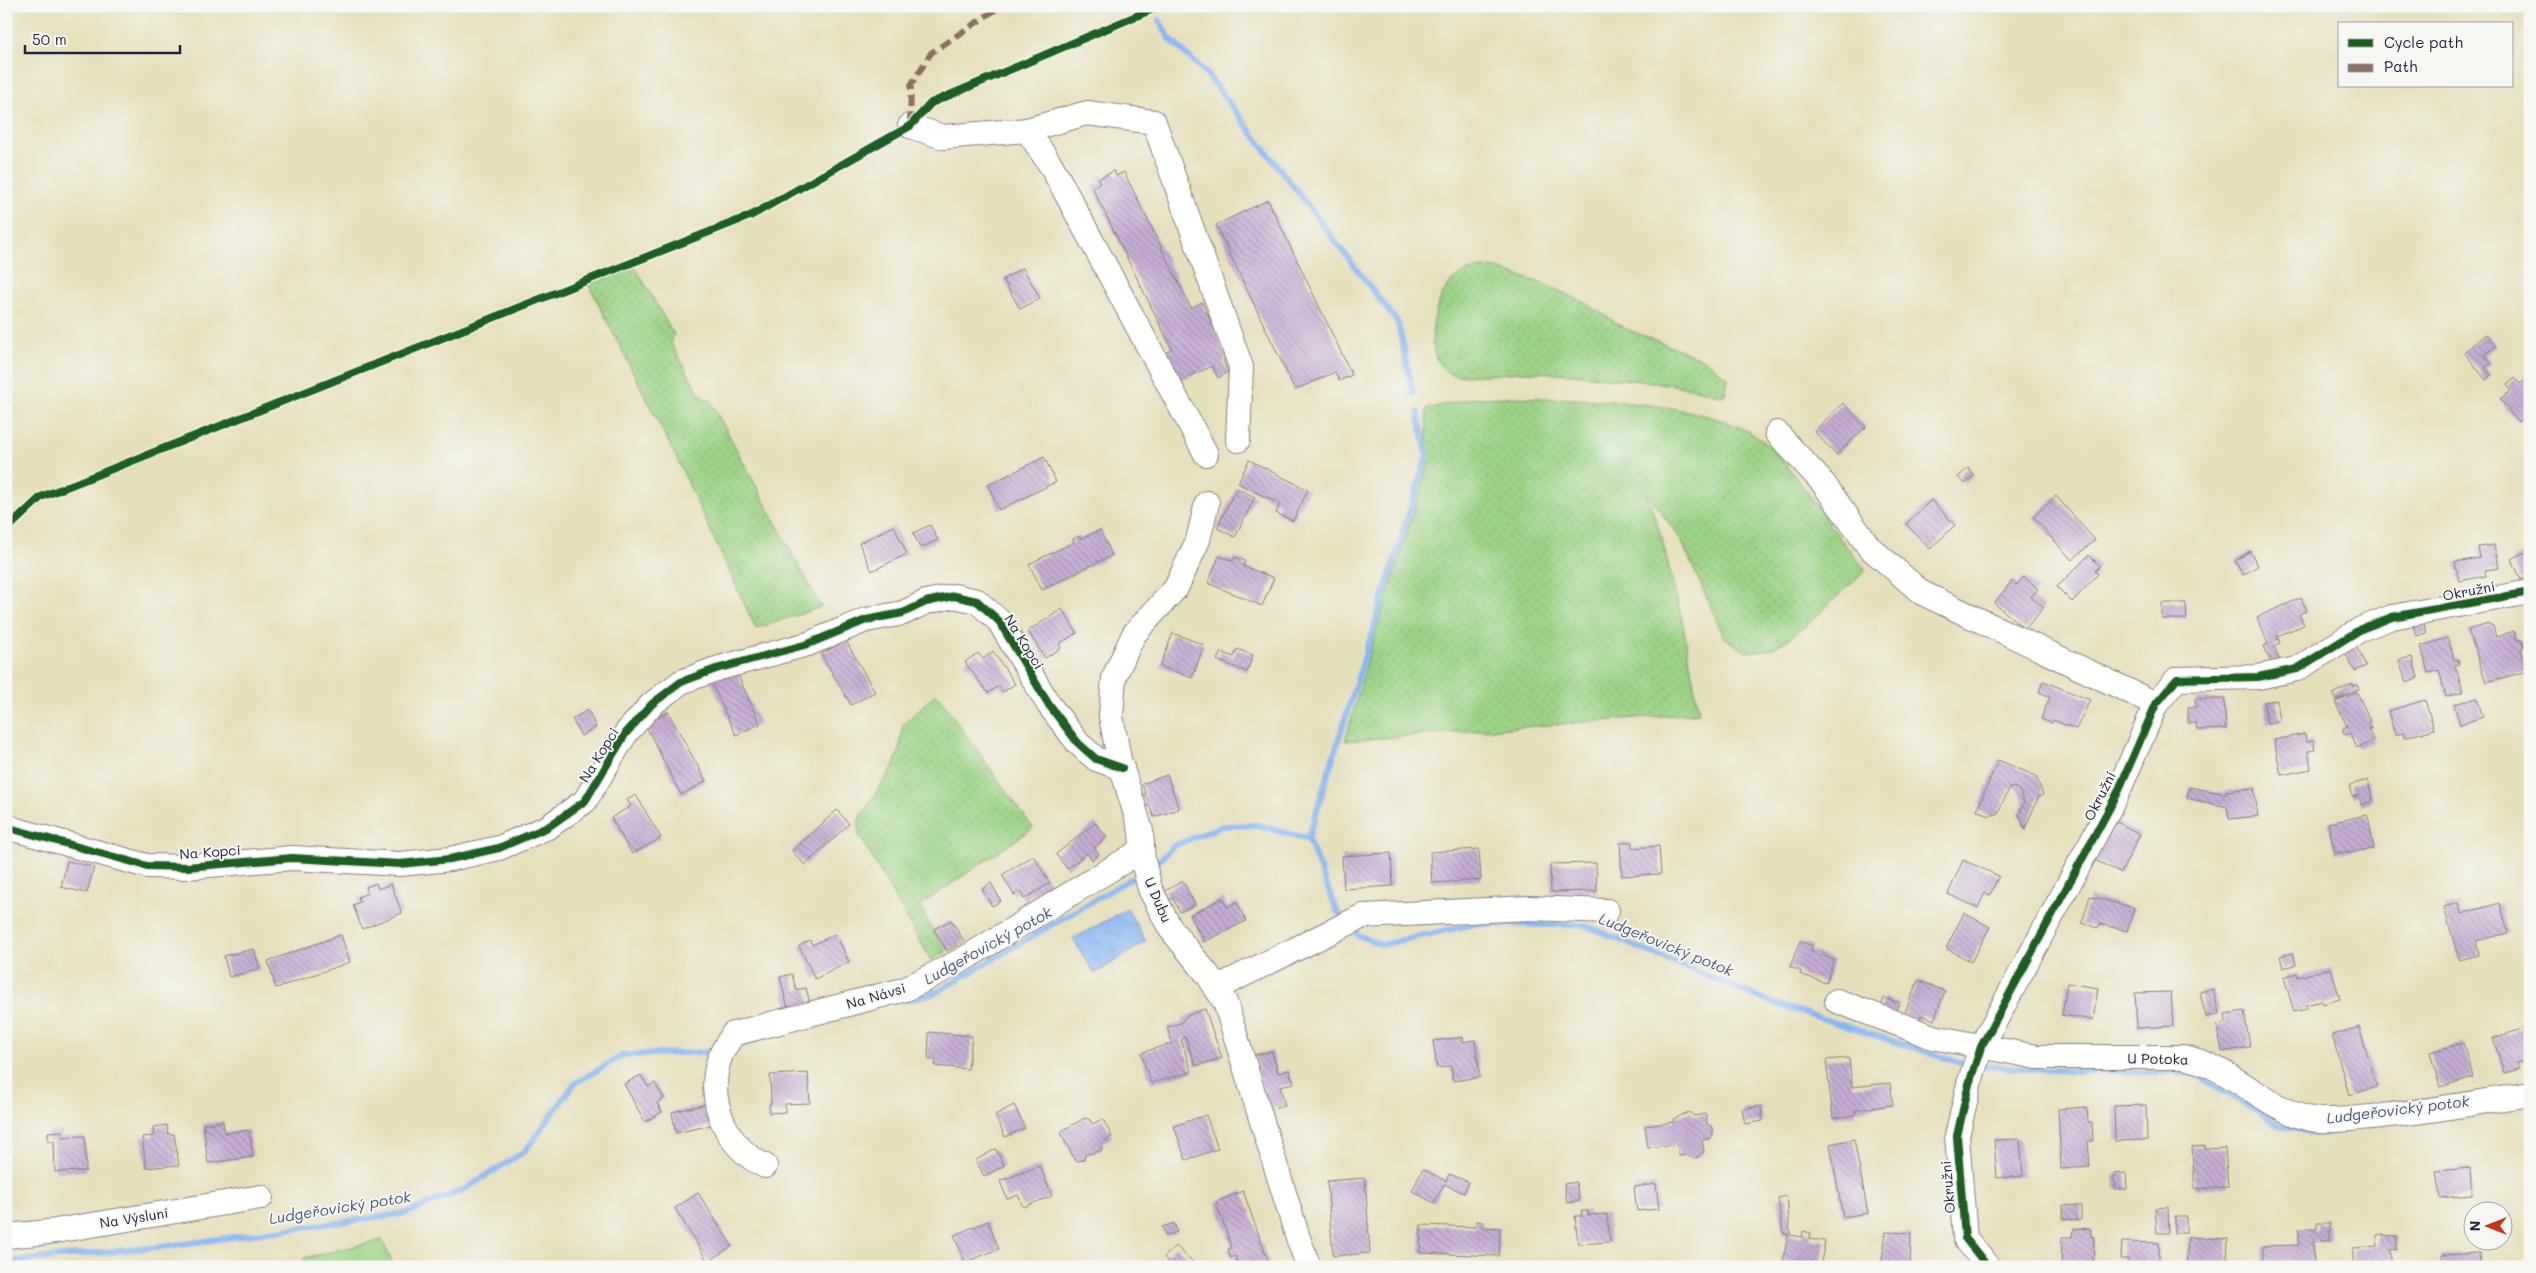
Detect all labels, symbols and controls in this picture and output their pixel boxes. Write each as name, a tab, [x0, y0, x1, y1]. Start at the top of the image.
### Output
scale bar	[25, 22, 180, 54]
legend	[2338, 22, 2514, 88]
text: 50 m	[32, 29, 67, 49]
text: Cycle path	[2384, 32, 2463, 52]
text: Path	[2384, 56, 2418, 76]
street label: Okružní	[2441, 576, 2497, 605]
street label: Na Kopci	[1000, 611, 1049, 673]
street label: Na Kopci	[574, 724, 623, 786]
street label: Okružní	[2079, 768, 2120, 824]
street label: Na Kopci	[179, 840, 241, 863]
street label: U Dubu	[1140, 874, 1177, 925]
water label: Ludgeřovický potok	[920, 901, 1056, 989]
water label: Ludgeřovický potok	[1596, 908, 1738, 981]
street label: Na Návsi	[844, 978, 908, 1013]
street label: U Potoka	[2127, 1048, 2189, 1069]
water label: Ludgeřovický potok	[2325, 1090, 2471, 1128]
street label: Okružní	[1936, 1160, 1959, 1214]
water label: Ludgeřovický potok	[267, 1186, 413, 1228]
north arrow	[2464, 1200, 2514, 1250]
street label: Na Výsluní	[98, 1203, 170, 1232]
text: N	[2465, 1221, 2484, 1231]

